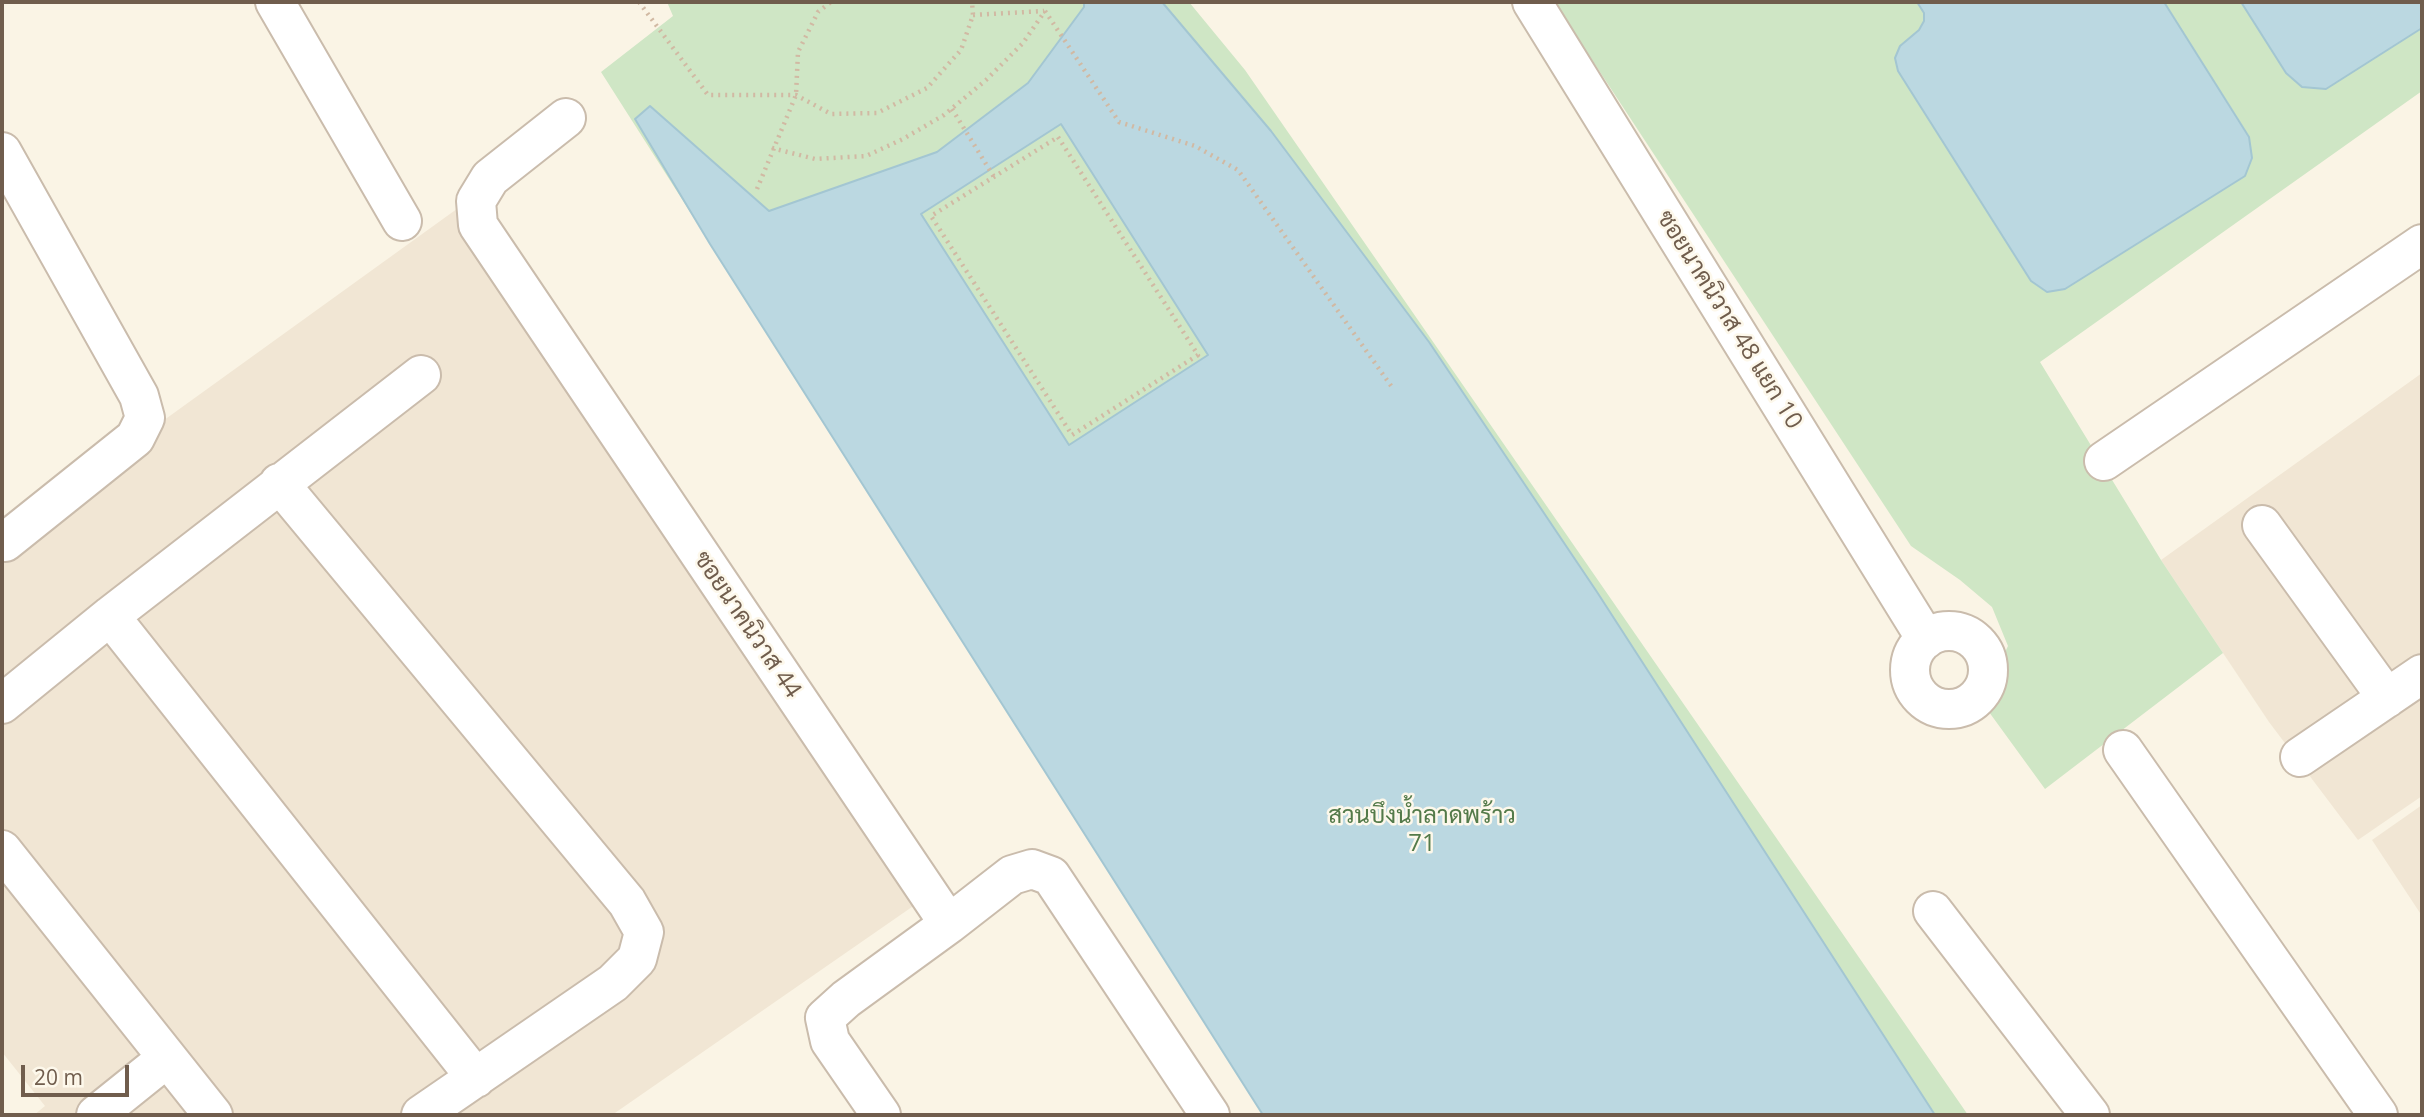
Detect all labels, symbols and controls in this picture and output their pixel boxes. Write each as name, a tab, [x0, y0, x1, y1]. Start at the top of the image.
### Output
street label: ซอยนาคนิวาส 48 แยก 10	[1650, 205, 1808, 435]
street label: ซอยนาคนิวาส 44	[687, 546, 807, 704]
park label: สวนบึงน้ำลาดพร้าว 71	[1328, 802, 1516, 858]
scale bar	[24, 1050, 133, 1094]
text: 20 m	[34, 1063, 83, 1091]

